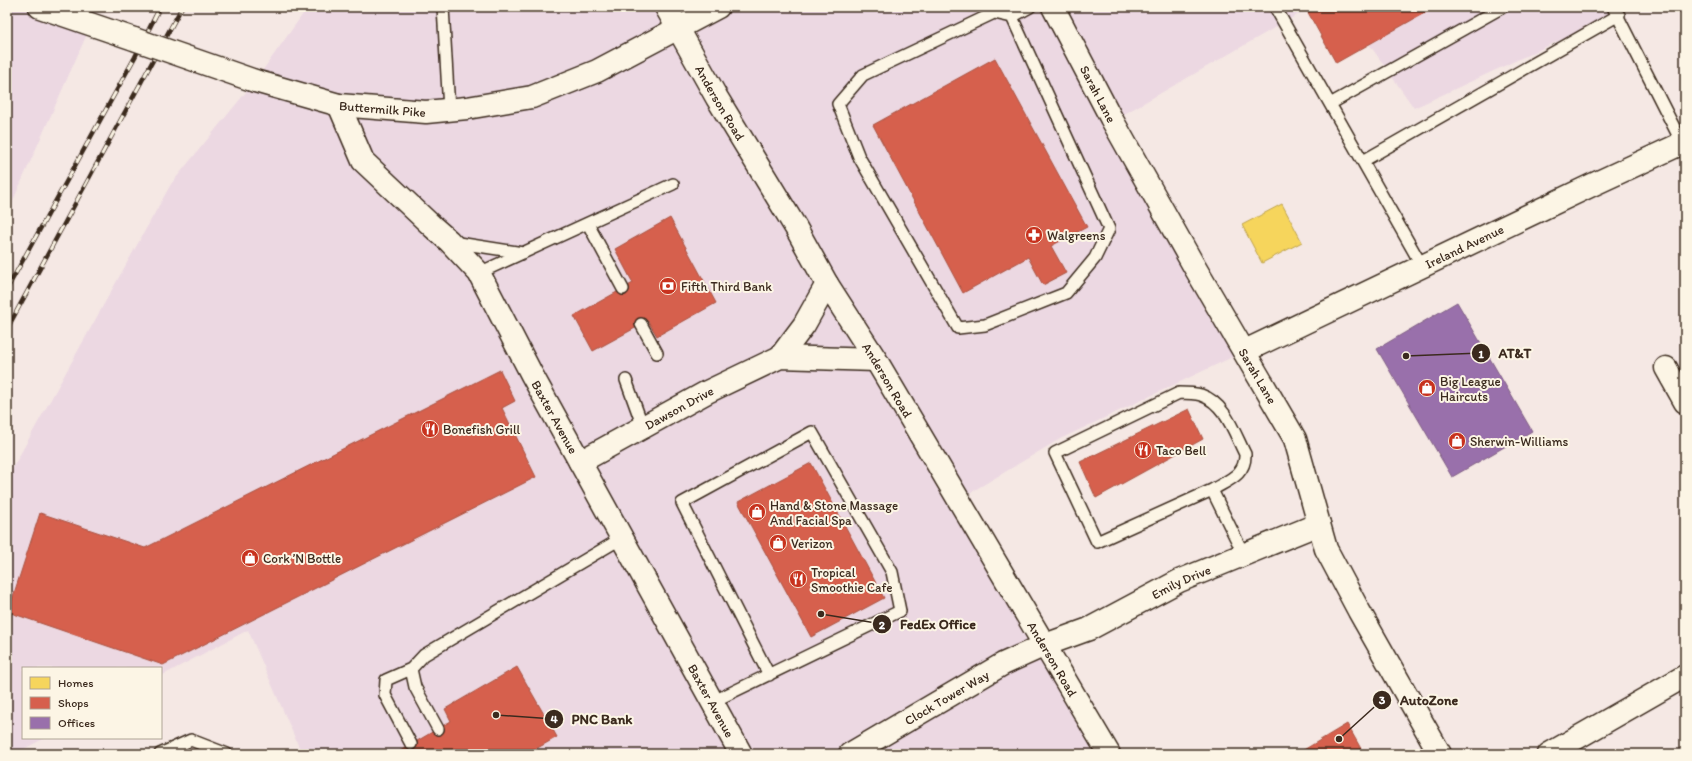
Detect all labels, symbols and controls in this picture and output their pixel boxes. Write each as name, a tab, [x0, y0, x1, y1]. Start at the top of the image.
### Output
street label: Anderson Road	[692, 63, 748, 143]
street label: Sarah Lane	[1077, 63, 1119, 125]
street label: Buttermilk Pike	[339, 98, 426, 120]
street label: Ireland Avenue	[1423, 221, 1506, 272]
pharmacy icon: Walgreens	[1024, 225, 1044, 245]
place label: Walgreens	[1047, 228, 1106, 243]
bank icon: Fifth Third Bank	[658, 276, 678, 296]
place label: Fifth Third Bank	[681, 279, 772, 294]
street label: Anderson Road	[859, 340, 915, 420]
callout: AT&T	[1471, 340, 1540, 366]
street label: Sarah Lane	[1235, 345, 1280, 407]
text: AT&T	[1498, 345, 1532, 362]
text: 1	[1478, 347, 1484, 361]
place label: Big League Haircuts	[1440, 374, 1501, 404]
street label: Baxter Avenue	[528, 378, 581, 456]
shop icon: Big League Haircuts	[1417, 378, 1437, 398]
street label: Dawson Drive	[642, 383, 716, 433]
restaurant icon: Bonefish Grill	[420, 419, 440, 439]
place label: Bonefish Grill	[443, 422, 521, 437]
shop icon: Sherwin-Williams	[1447, 431, 1467, 451]
place label: Sherwin-Williams	[1470, 434, 1569, 449]
restaurant icon: Taco Bell	[1133, 440, 1153, 460]
place label: Taco Bell	[1156, 443, 1207, 458]
place label: Hand & Stone Massage And Facial Spa	[770, 498, 898, 528]
shop icon: Hand & Stone Massage And Facial Spa	[747, 502, 767, 522]
shop icon: Verizon	[768, 533, 788, 553]
place label: Verizon	[791, 536, 833, 551]
shop icon: Cork ’N Bottle	[240, 548, 260, 568]
place label: Cork ’N Bottle	[263, 551, 341, 566]
street label: Emily Drive	[1149, 562, 1213, 602]
place label: Tropical Smoothie Cafe	[811, 565, 893, 595]
restaurant icon: Tropical Smoothie Cafe	[788, 569, 808, 589]
callout: FedEx Office	[872, 611, 984, 637]
text: FedEx Office	[900, 616, 976, 633]
text: 2	[879, 618, 886, 632]
street label: Anderson Road	[1024, 619, 1080, 699]
street label: Baxter Avenue	[685, 661, 737, 740]
legend	[22, 667, 162, 739]
street label: Clock Tower Way	[902, 667, 992, 728]
text: Homes	[58, 676, 94, 690]
callout: AutoZone	[1372, 687, 1466, 713]
text: AutoZone	[1399, 692, 1458, 709]
text: 3	[1379, 693, 1386, 707]
text: Shops	[58, 696, 89, 710]
callout: PNC Bank	[544, 706, 641, 732]
text: PNC Bank	[572, 711, 633, 728]
text: 4	[550, 712, 558, 726]
text: Offices	[58, 716, 95, 730]

